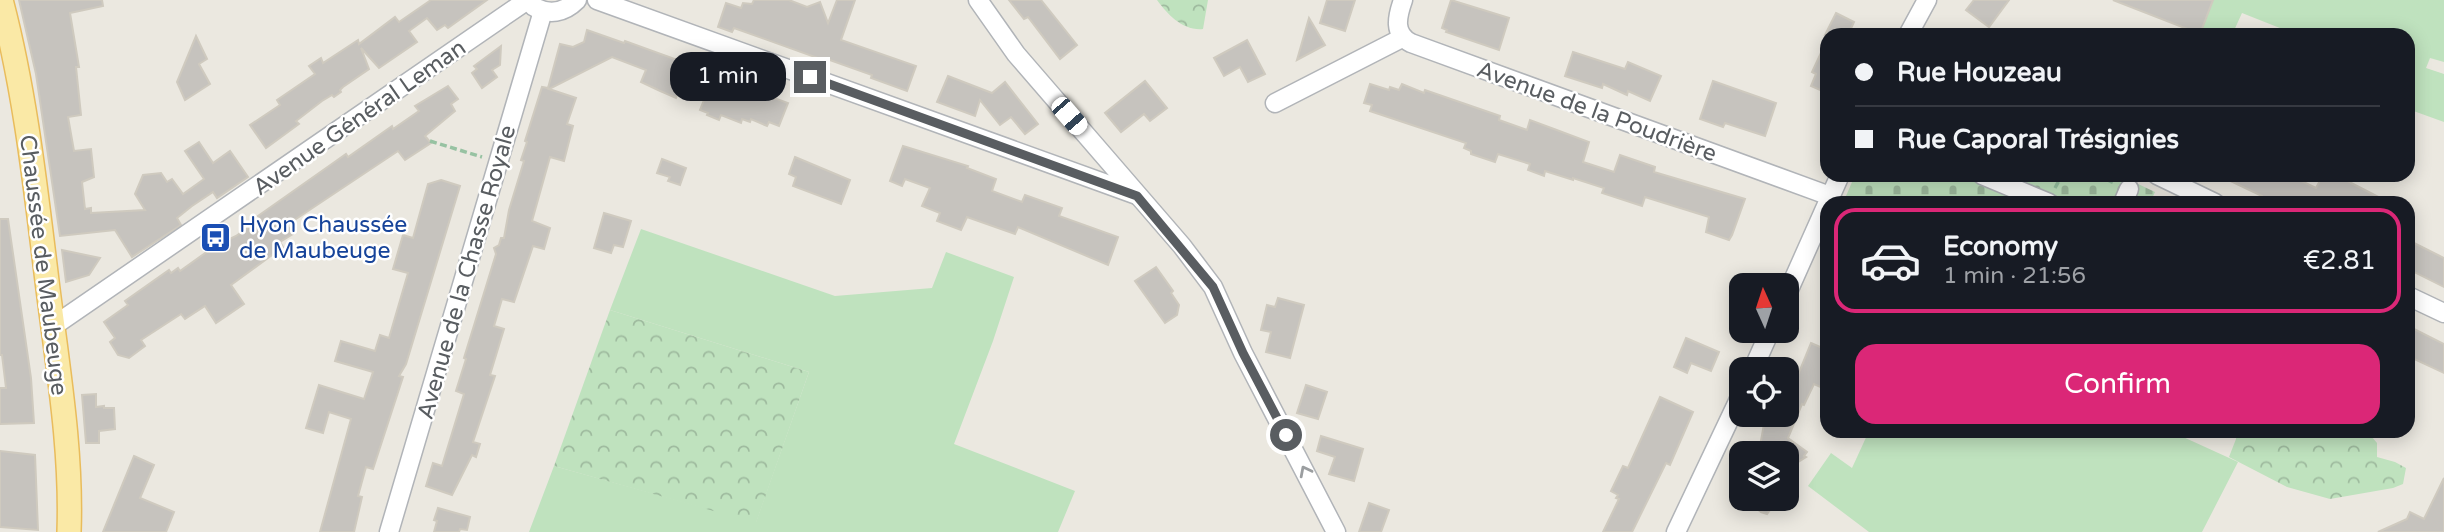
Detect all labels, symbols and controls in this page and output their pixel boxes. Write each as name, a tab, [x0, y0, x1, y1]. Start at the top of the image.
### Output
street label: Avenue Général Leman	[248, 34, 471, 202]
callout: 1 min	[670, 52, 786, 102]
street label: Avenue de la Poudrière	[1473, 55, 1720, 168]
text: Rue Houzeau	[1897, 57, 2062, 88]
route end	[794, 61, 826, 93]
text: 1 min	[697, 62, 759, 90]
car	[1048, 93, 1091, 139]
street label: Avenue de la Chasse Royale	[412, 122, 522, 423]
text: Rue Caporal Trésignies	[1897, 124, 2179, 155]
street label: Chaussée de Maubeuge	[13, 133, 73, 397]
place label: Hyon Chaussée de Maubeuge	[239, 211, 407, 265]
bus stop icon: Hyon Chaussée de Maubeuge	[199, 220, 233, 254]
icon: car	[1859, 229, 1922, 292]
text: Economy	[1943, 231, 2058, 262]
text: €2.81	[2303, 245, 2376, 276]
text: 1 min · 21:56	[1943, 262, 2086, 290]
north arrow	[1729, 273, 1799, 343]
map controls	[1729, 273, 1799, 511]
button: Confirm	[1855, 344, 2380, 424]
button: locate	[1729, 357, 1799, 427]
route start	[1270, 419, 1302, 451]
button: layers	[1729, 441, 1799, 511]
one-way arrow	[1299, 466, 1313, 478]

